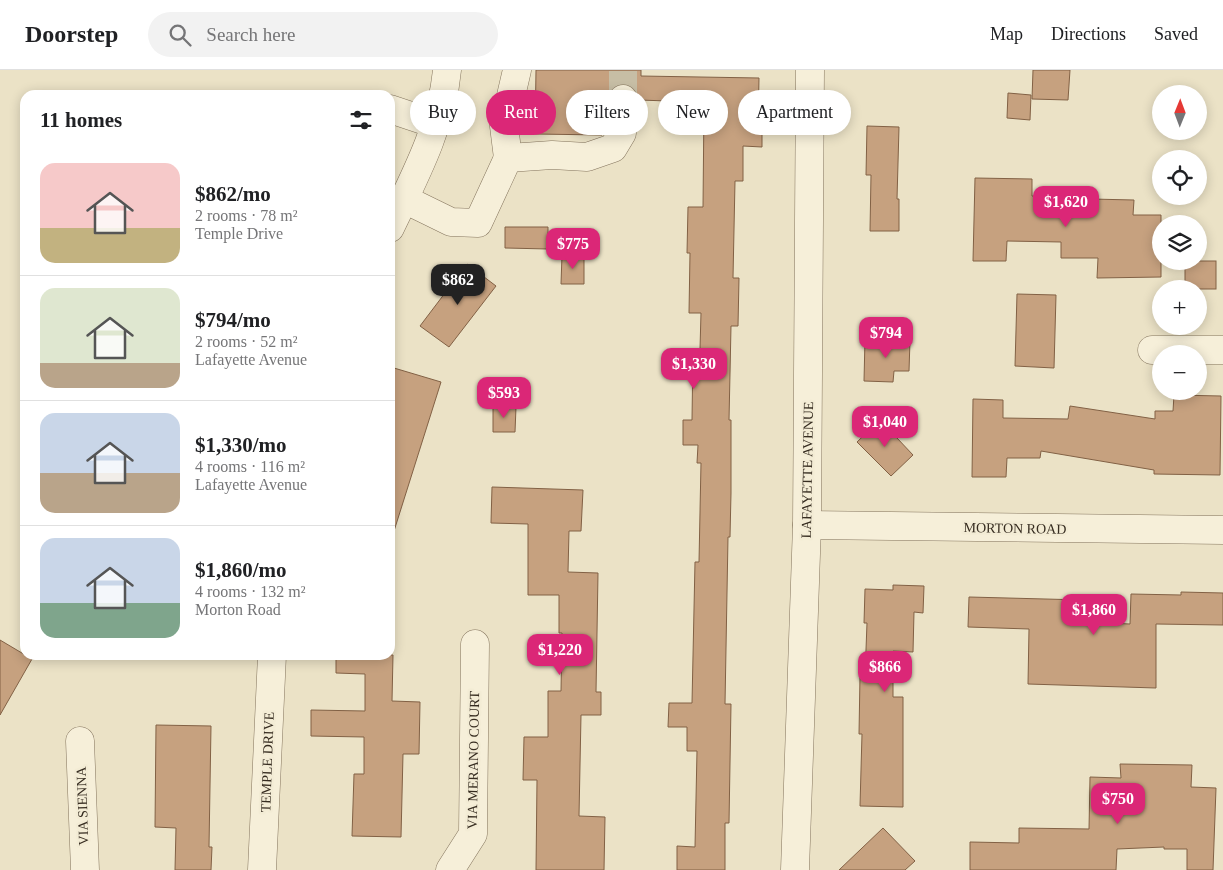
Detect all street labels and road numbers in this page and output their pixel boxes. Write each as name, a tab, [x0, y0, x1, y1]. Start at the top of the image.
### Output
street label: LAFAYETTE AVENUE	[799, 401, 816, 539]
street label: MORTON ROAD	[963, 520, 1066, 537]
street label: VIA MERANO COURT	[465, 690, 482, 829]
street label: TEMPLE DRIVE	[258, 711, 277, 813]
street label: VIA SIENNA	[74, 765, 91, 846]

